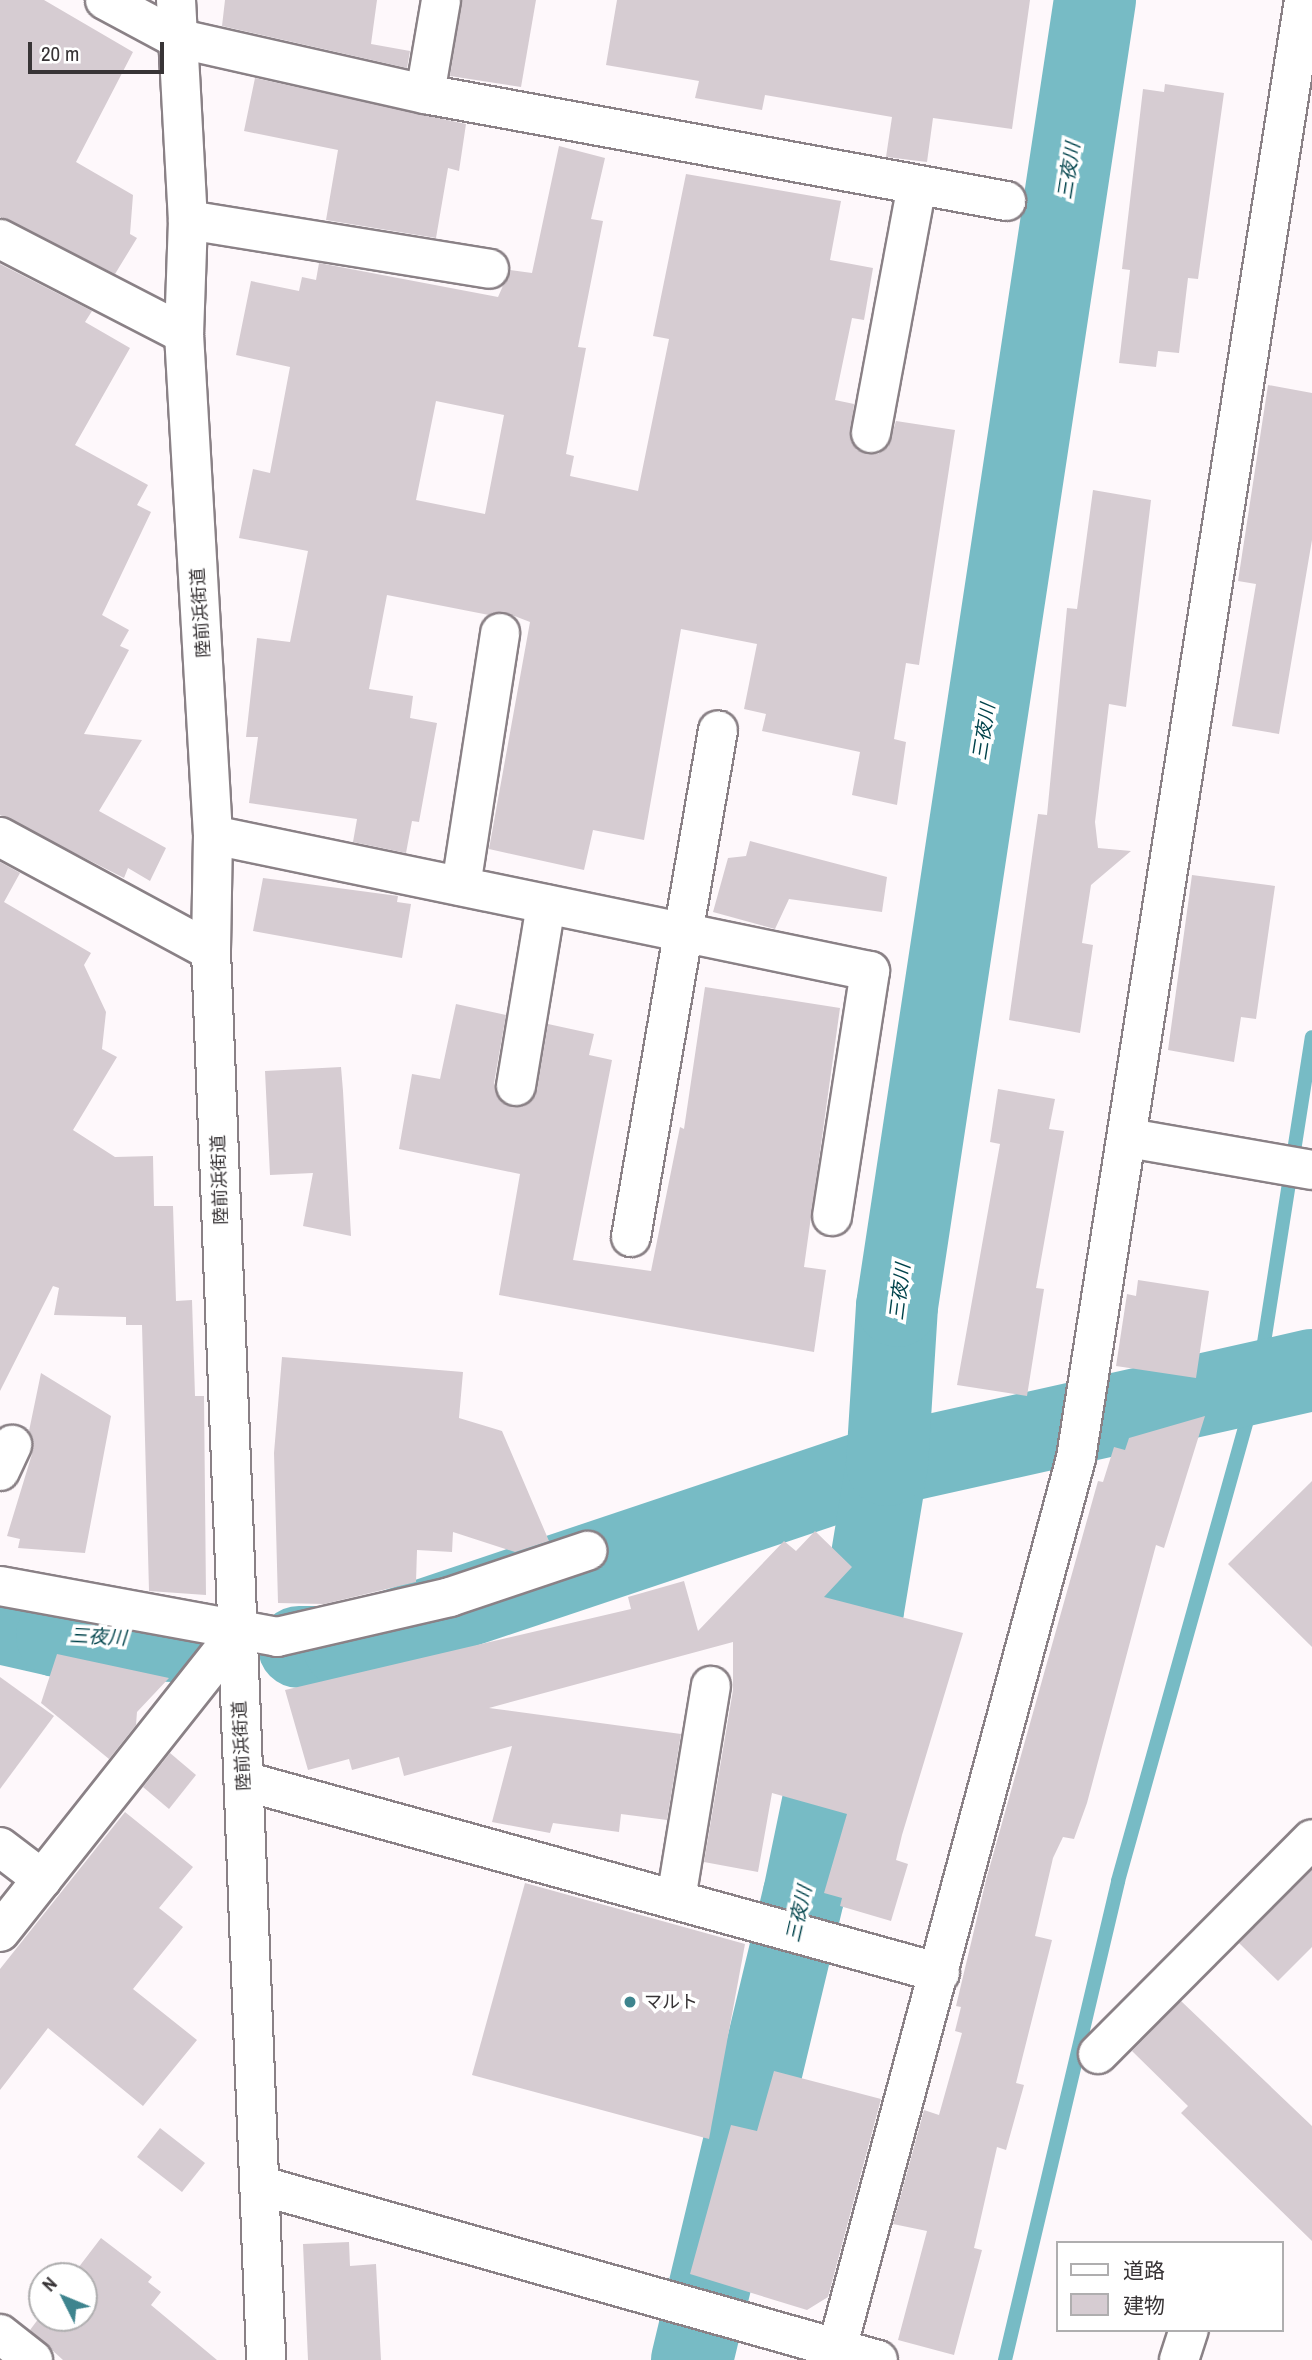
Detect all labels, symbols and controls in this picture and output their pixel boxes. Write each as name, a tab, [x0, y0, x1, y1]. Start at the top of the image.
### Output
scale bar	[32, 28, 168, 72]
text: 20 m	[41, 39, 79, 68]
water label: 三夜川	[1053, 141, 1085, 201]
street label: 陸前浜街道	[187, 567, 215, 659]
water label: 三夜川	[968, 702, 1000, 762]
street label: 陸前浜街道	[208, 1135, 232, 1225]
water label: 三夜川	[885, 1262, 915, 1322]
water label: 三夜川	[69, 1624, 127, 1650]
street label: 陸前浜街道	[229, 1700, 255, 1792]
water label: 三夜川	[781, 1884, 817, 1944]
place label: マルト	[644, 1991, 698, 2013]
marker: マルト	[622, 1994, 638, 2010]
legend	[1056, 2241, 1284, 2332]
text: 道路	[1123, 2256, 1165, 2285]
north arrow	[28, 2262, 98, 2332]
text: N	[36, 2271, 62, 2297]
text: 建物	[1123, 2291, 1165, 2320]

